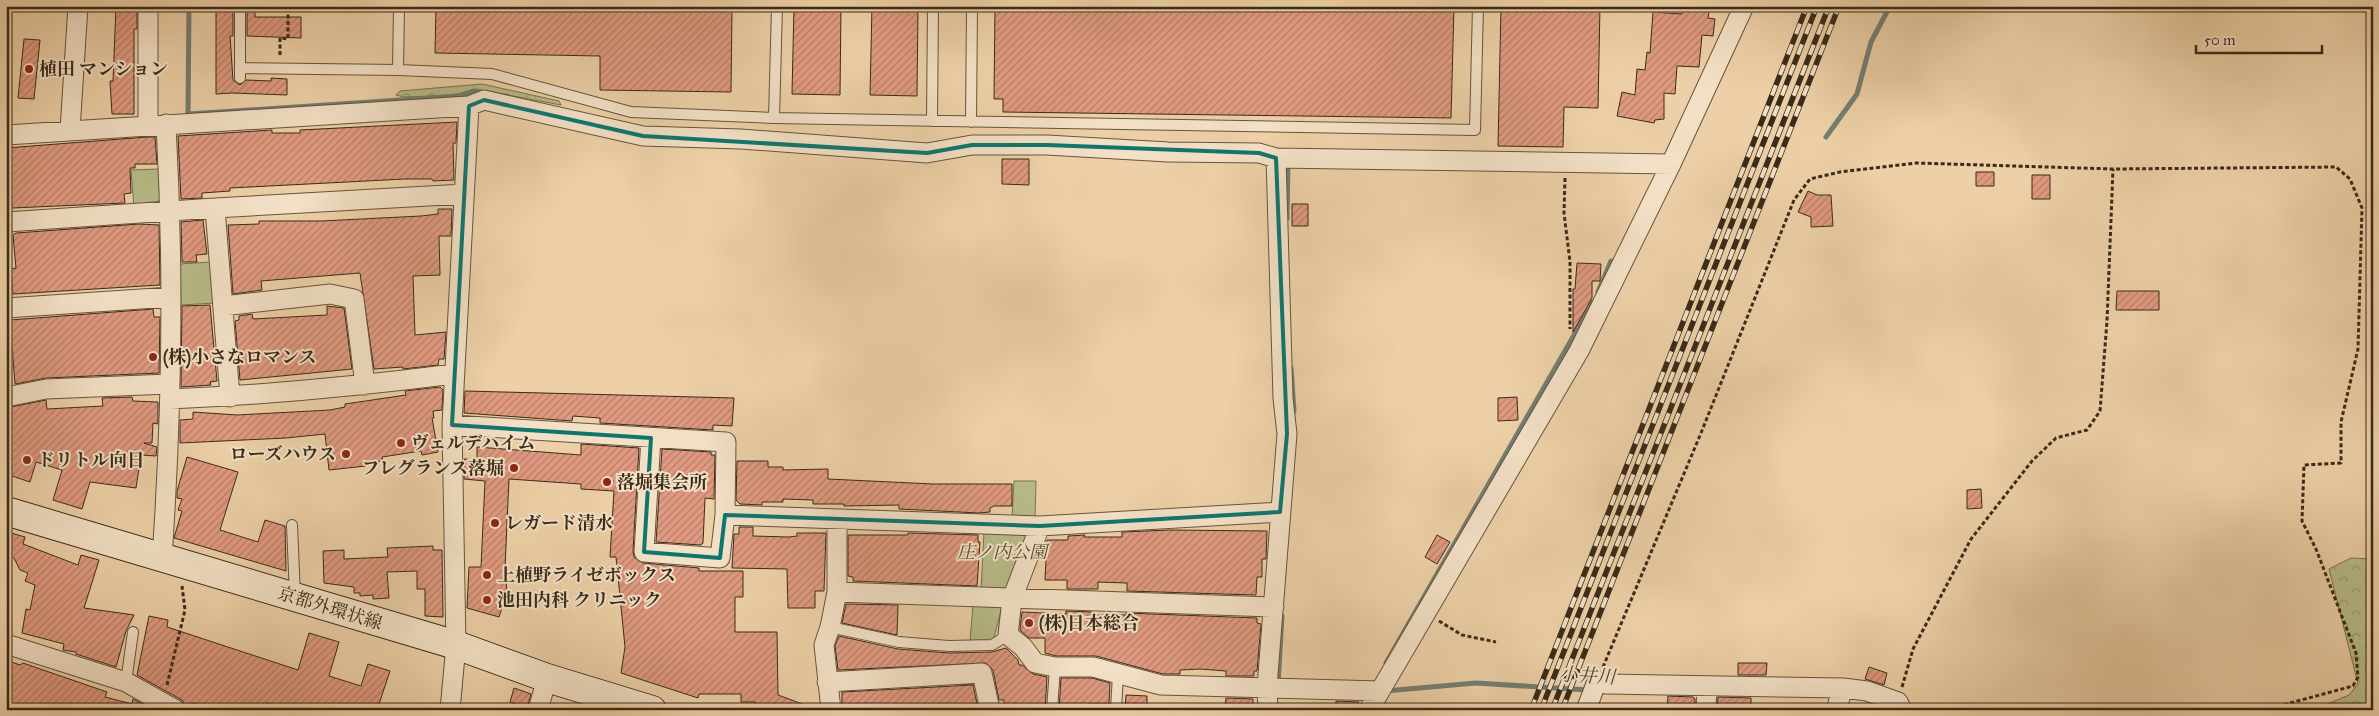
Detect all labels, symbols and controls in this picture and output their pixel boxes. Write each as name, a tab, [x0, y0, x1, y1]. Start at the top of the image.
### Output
scale bar	[2196, 22, 2323, 54]
text: 50 m	[2204, 31, 2236, 49]
place label: 植田 マンション	[39, 58, 168, 80]
marker: 植田 マンション	[23, 63, 35, 75]
place label: (株)小さなロマンス	[163, 346, 317, 369]
marker: (株)小さなロマンス	[147, 351, 159, 363]
place label: ヴェルデハイム	[411, 432, 535, 454]
marker: ヴェルデハイム	[395, 437, 407, 449]
place label: ローズハウス	[229, 443, 336, 465]
marker: ローズハウス	[340, 448, 352, 460]
place label: ドリトル向日	[37, 449, 145, 471]
marker: ドリトル向日	[21, 454, 33, 466]
place label: フレグランス落堀	[362, 457, 504, 479]
marker: フレグランス落堀	[508, 462, 520, 474]
place label: 落堀集会所	[617, 471, 707, 493]
marker: 落堀集会所	[601, 476, 613, 488]
place label: レガード清水	[505, 512, 613, 534]
marker: レガード清水	[489, 517, 501, 529]
park label: 庄ノ内公園	[957, 541, 1050, 563]
place label: 上植野ライゼボックス	[497, 564, 676, 586]
marker: 上植野ライゼボックス	[481, 569, 493, 581]
street label: 京都外環状線	[275, 582, 385, 634]
place label: 池田内科 クリニック	[497, 589, 662, 611]
marker: 池田内科 クリニック	[481, 594, 493, 606]
place label: (株)日本総合	[1039, 612, 1139, 635]
marker: (株)日本総合	[1023, 617, 1035, 629]
water label: 小井川	[1558, 663, 1618, 689]

